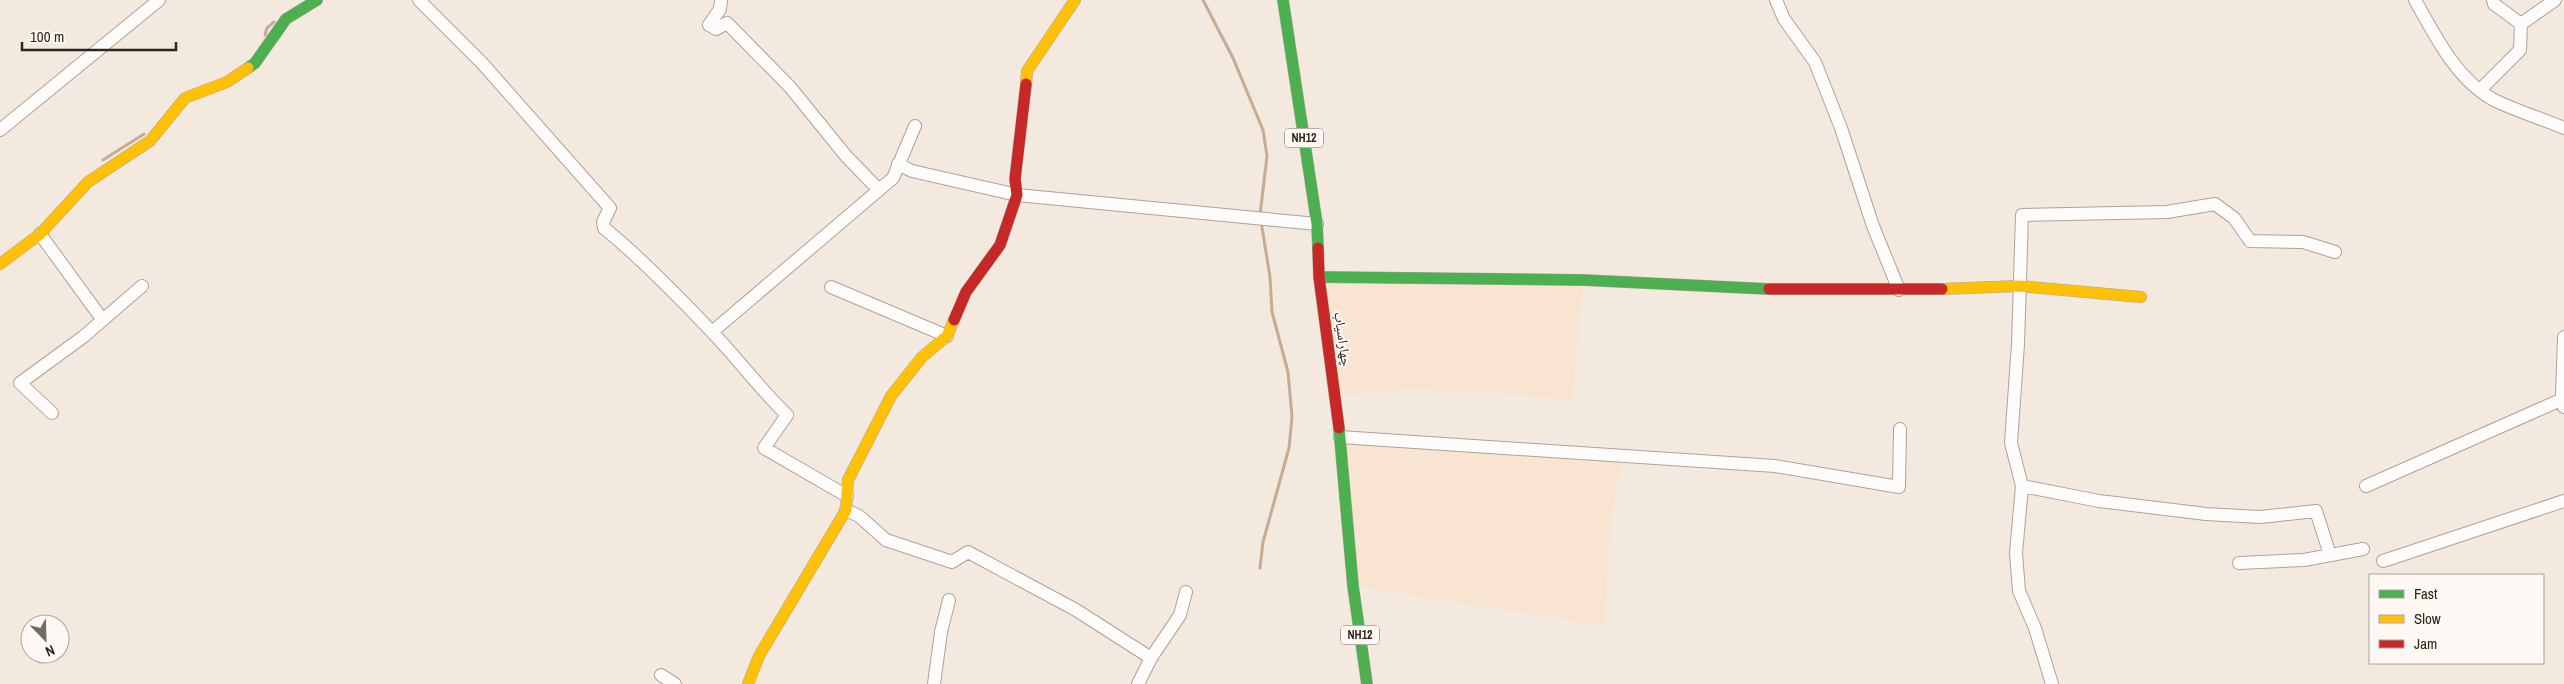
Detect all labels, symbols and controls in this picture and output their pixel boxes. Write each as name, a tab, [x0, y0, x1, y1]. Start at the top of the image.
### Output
scale bar	[22, 20, 176, 52]
text: 100 m	[30, 26, 64, 47]
road number: NH12	[1285, 128, 1323, 148]
street label: چهاراسیاب	[1330, 310, 1356, 368]
legend	[2369, 574, 2544, 664]
text: Fast	[2414, 583, 2438, 604]
text: Slow	[2414, 608, 2441, 629]
north arrow	[20, 614, 70, 664]
road number: NH12	[1341, 626, 1379, 644]
text: Jam	[2414, 633, 2437, 654]
text: N	[43, 641, 57, 661]

